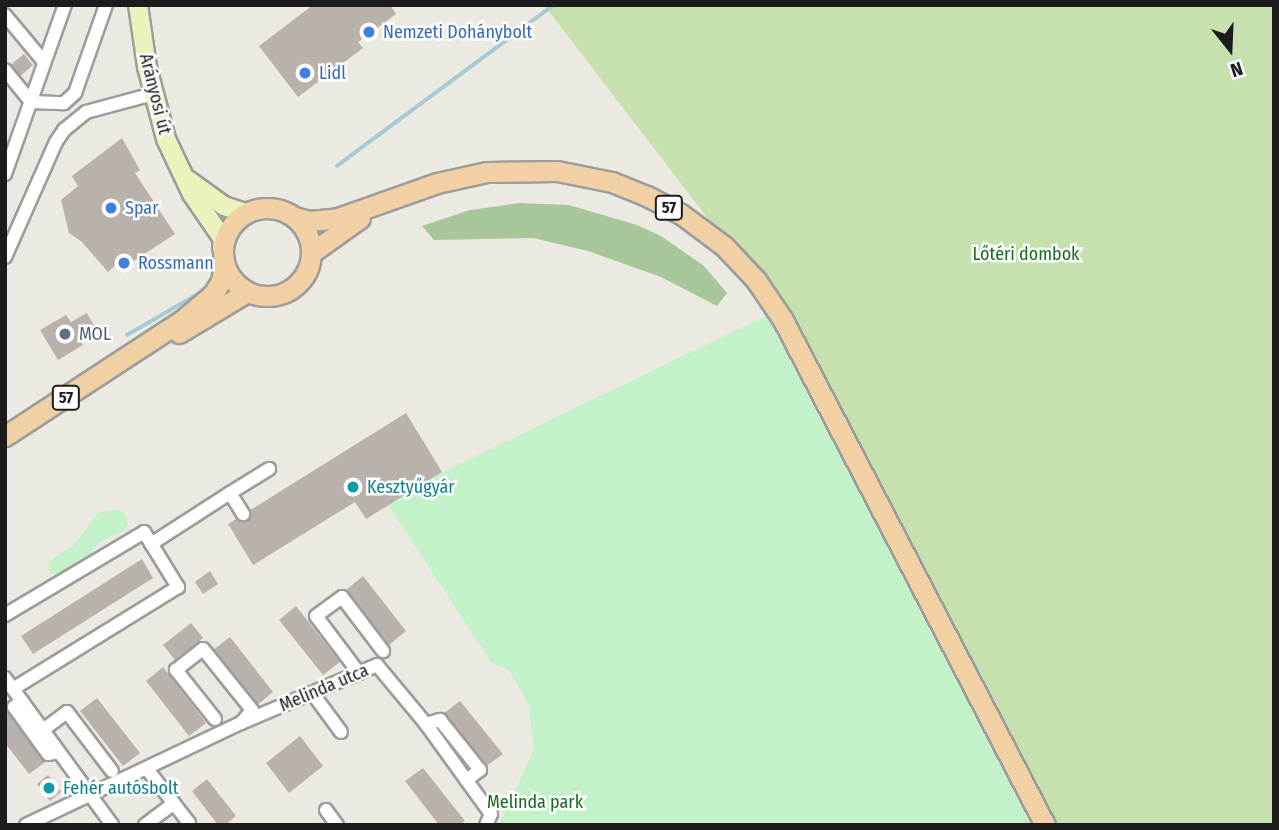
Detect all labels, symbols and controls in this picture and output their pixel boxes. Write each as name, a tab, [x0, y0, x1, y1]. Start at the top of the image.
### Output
north arrow	[1195, 14, 1265, 84]
place label: Nemzeti Dohánybolt	[383, 21, 532, 43]
marker: Nemzeti Dohánybolt	[361, 24, 377, 40]
street label: Arányosi út	[135, 51, 175, 137]
text: N	[1228, 57, 1246, 82]
place label: Lidl	[319, 62, 346, 84]
marker: Lidl	[297, 65, 313, 81]
road number: 57	[653, 196, 685, 220]
place label: Spar	[125, 197, 158, 219]
marker: Spar	[103, 200, 119, 216]
park label: Lőtéri dombok	[973, 243, 1079, 265]
place label: Rossmann	[138, 252, 214, 274]
marker: Rossmann	[116, 255, 132, 271]
place label: MOL	[79, 323, 111, 345]
marker: MOL	[57, 326, 73, 342]
road number: 57	[50, 386, 82, 410]
place label: Kesztyűgyár	[367, 476, 455, 498]
marker: Kesztyűgyár	[345, 479, 361, 495]
street label: Melinda utca	[276, 660, 372, 716]
place label: Fehér autósbolt	[63, 777, 179, 799]
marker: Fehér autósbolt	[41, 780, 57, 796]
park label: Melinda park	[487, 791, 583, 813]

